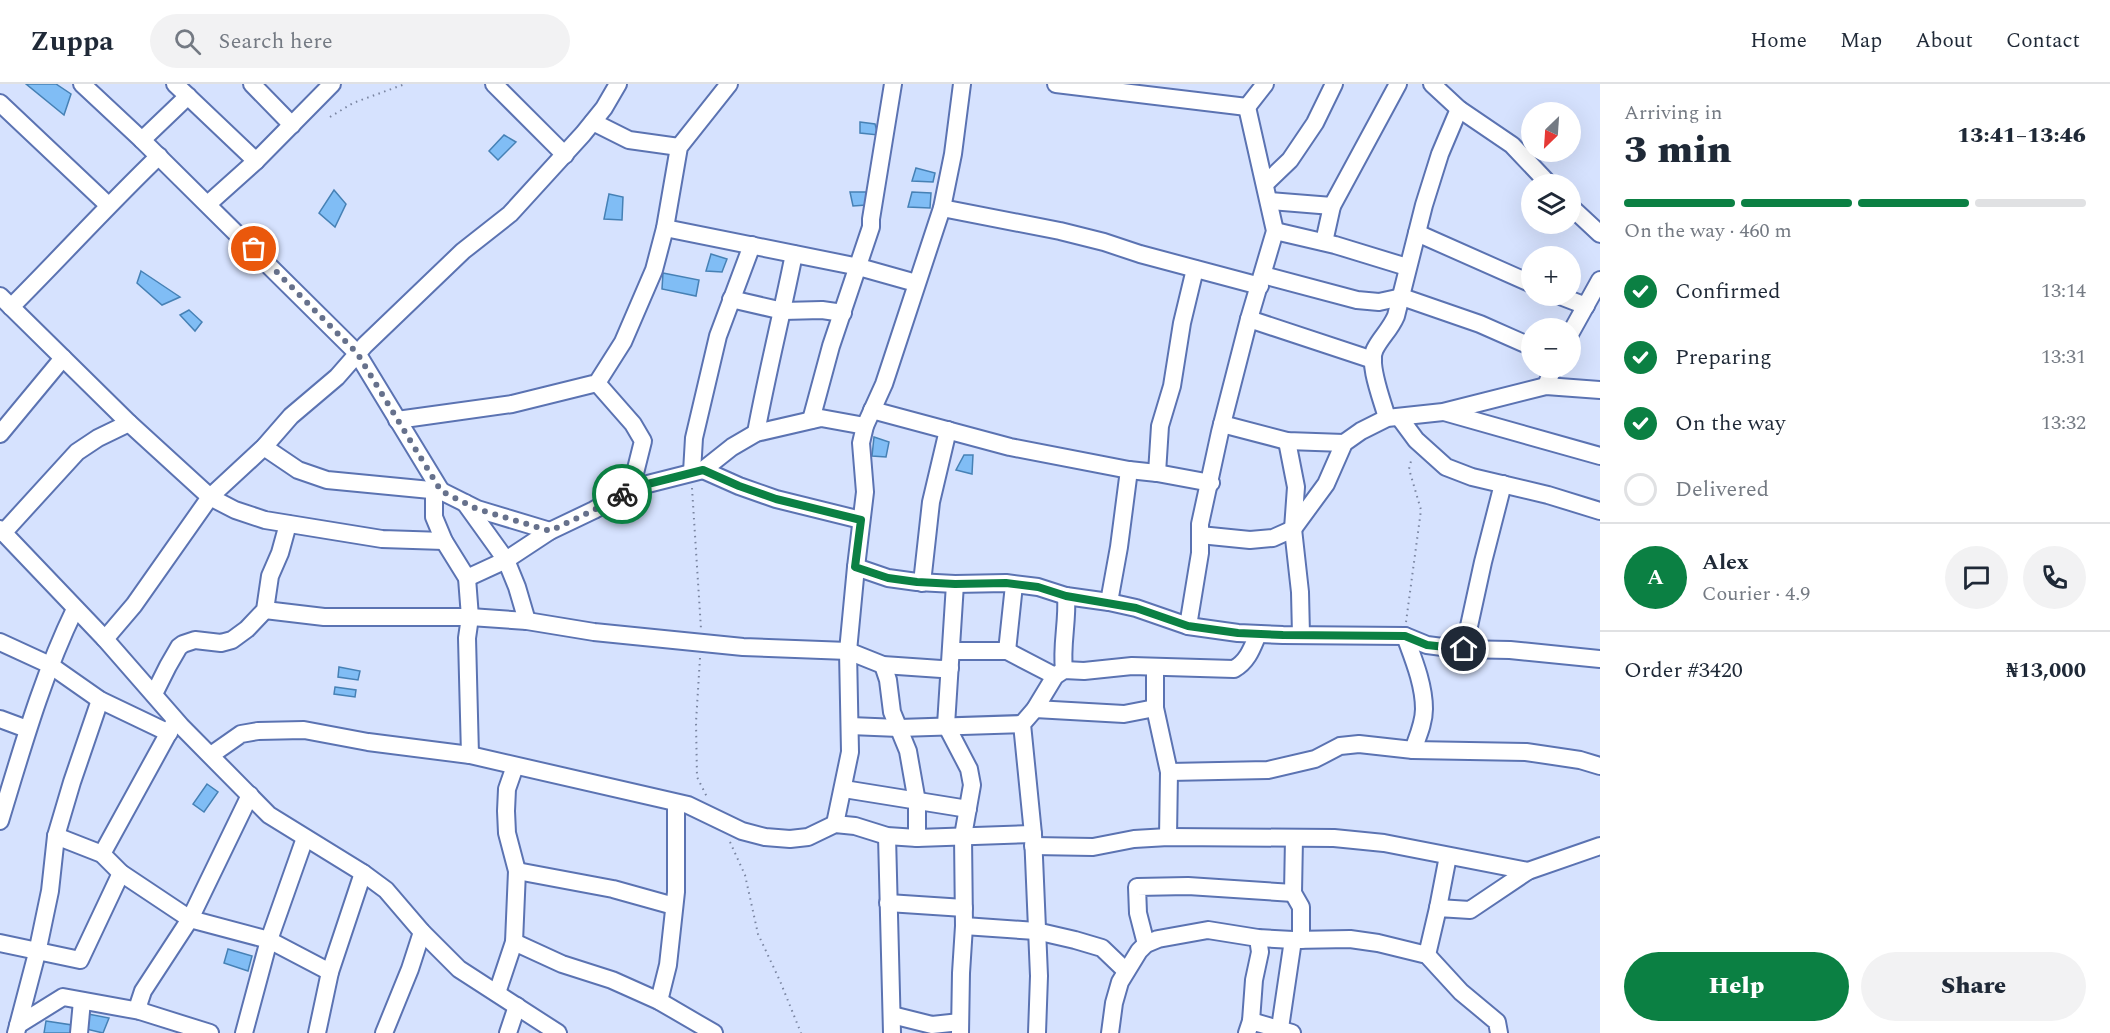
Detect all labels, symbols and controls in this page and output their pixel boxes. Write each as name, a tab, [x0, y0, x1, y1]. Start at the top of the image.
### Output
search box	[150, 14, 570, 68]
text: Zuppa	[30, 20, 114, 63]
icon: search	[171, 25, 204, 58]
text: Search here	[219, 25, 333, 58]
text: Home	[1750, 25, 1807, 57]
text: Map	[1840, 25, 1882, 57]
text: About	[1915, 25, 1973, 57]
text: Contact	[2006, 25, 2080, 57]
text: Arriving in	[1624, 98, 1722, 128]
north arrow	[1521, 102, 1581, 162]
map controls	[1521, 102, 1581, 378]
text: 13:41–13:46	[1957, 119, 2086, 152]
text: 3 min	[1624, 121, 1732, 180]
button: layers	[1521, 174, 1581, 234]
text: On the way · 460 m	[1624, 216, 1792, 246]
pin	[228, 223, 279, 274]
icon: bag	[237, 232, 270, 265]
button: +	[1521, 246, 1581, 306]
icon: check	[1624, 275, 1657, 308]
text: Confirmed	[1675, 275, 1781, 308]
text: 13:14	[2041, 276, 2086, 306]
button: −	[1521, 318, 1581, 378]
icon: check	[1624, 341, 1657, 374]
text: Preparing	[1675, 341, 1772, 374]
text: 13:31	[2041, 342, 2086, 372]
icon: check	[1624, 407, 1657, 440]
text: On the way	[1675, 407, 1786, 440]
text: 13:32	[2041, 408, 2086, 438]
courier	[592, 464, 652, 524]
text: Delivered	[1675, 473, 1769, 506]
icon: bike	[606, 478, 639, 511]
text: Alex	[1702, 546, 1749, 579]
button: chat	[1945, 546, 2008, 609]
button: phone	[2023, 546, 2086, 609]
text: A	[1647, 561, 1664, 594]
text: Courier · 4.9	[1702, 579, 1810, 609]
pin	[1438, 623, 1489, 674]
icon: home	[1447, 632, 1480, 665]
text: Order #3420	[1624, 654, 1743, 687]
text: ₦13,000	[2006, 654, 2086, 687]
button: Help	[1624, 952, 1849, 1021]
button: Share	[1861, 952, 2086, 1021]

